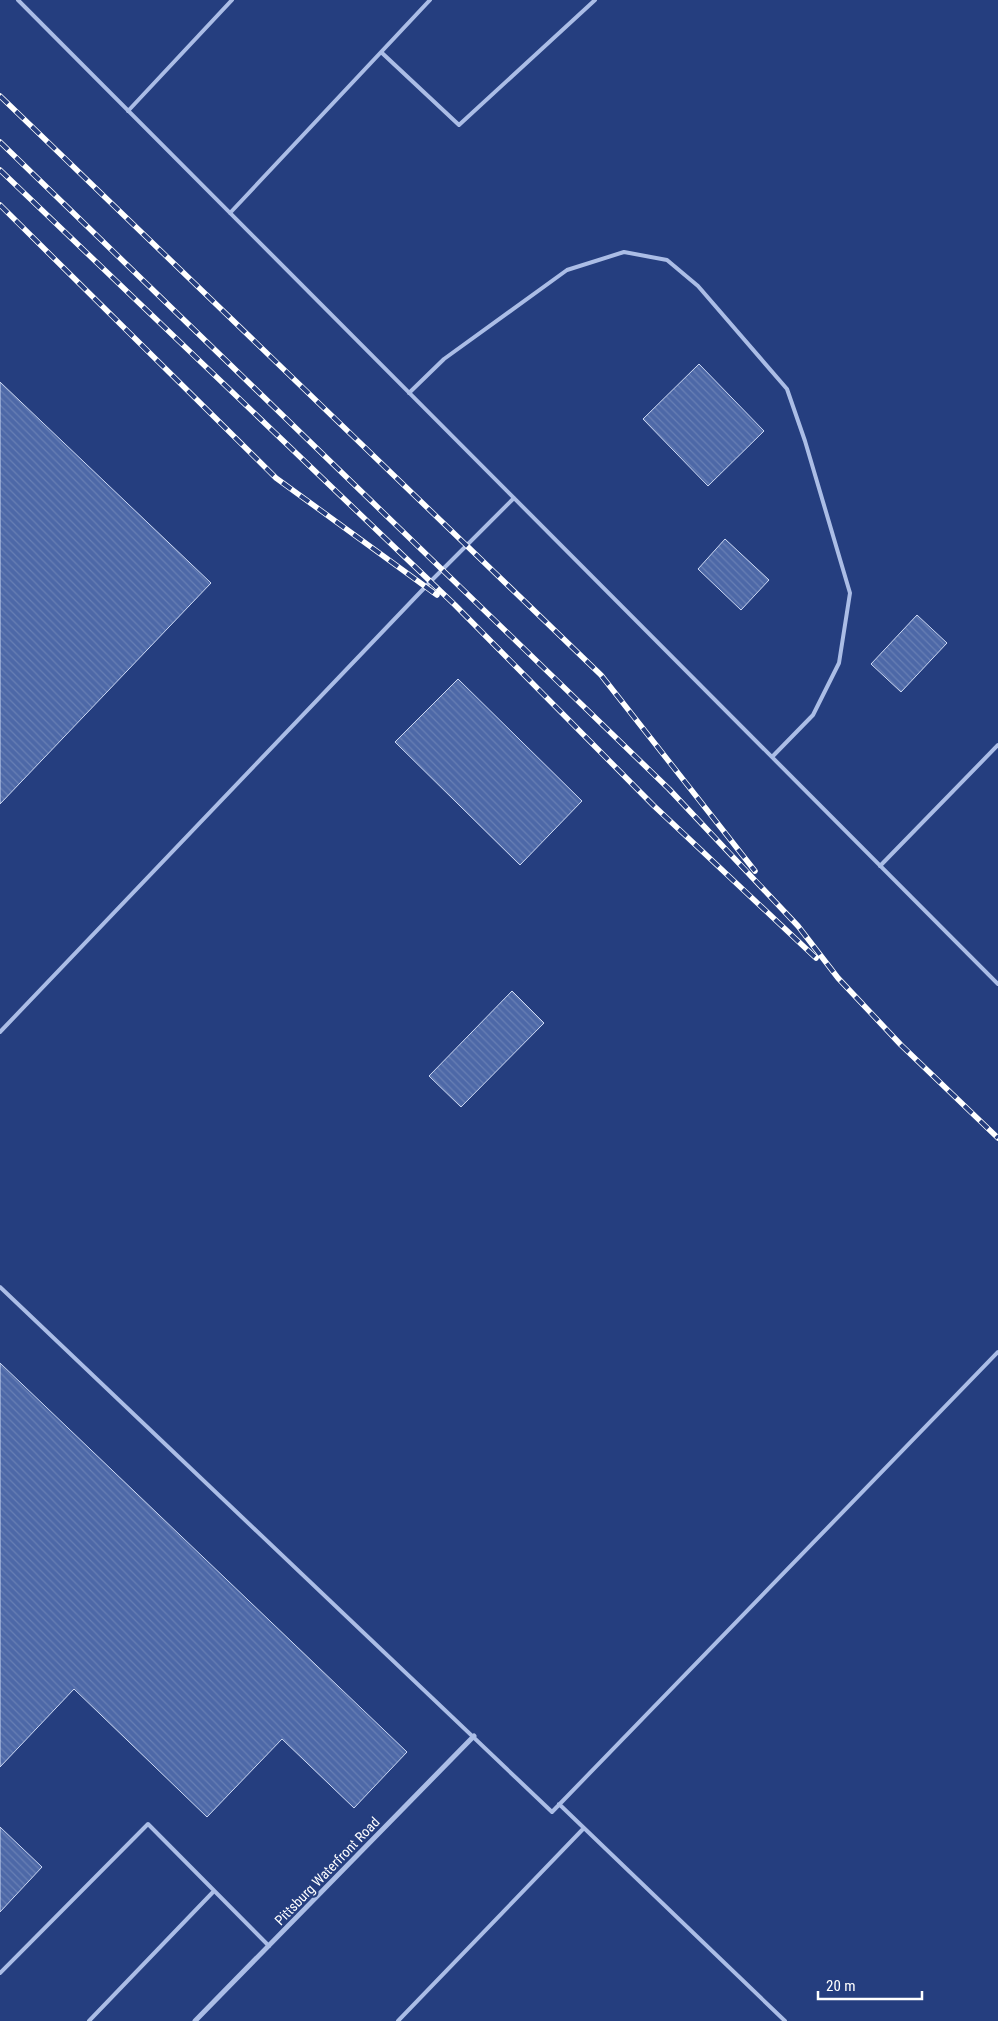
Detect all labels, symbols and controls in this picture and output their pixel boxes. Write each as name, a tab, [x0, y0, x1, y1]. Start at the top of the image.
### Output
street label: Pittsburg Waterfront Road	[271, 1814, 383, 1928]
scale bar	[818, 1968, 922, 2000]
text: 20 m	[826, 1977, 856, 1995]

